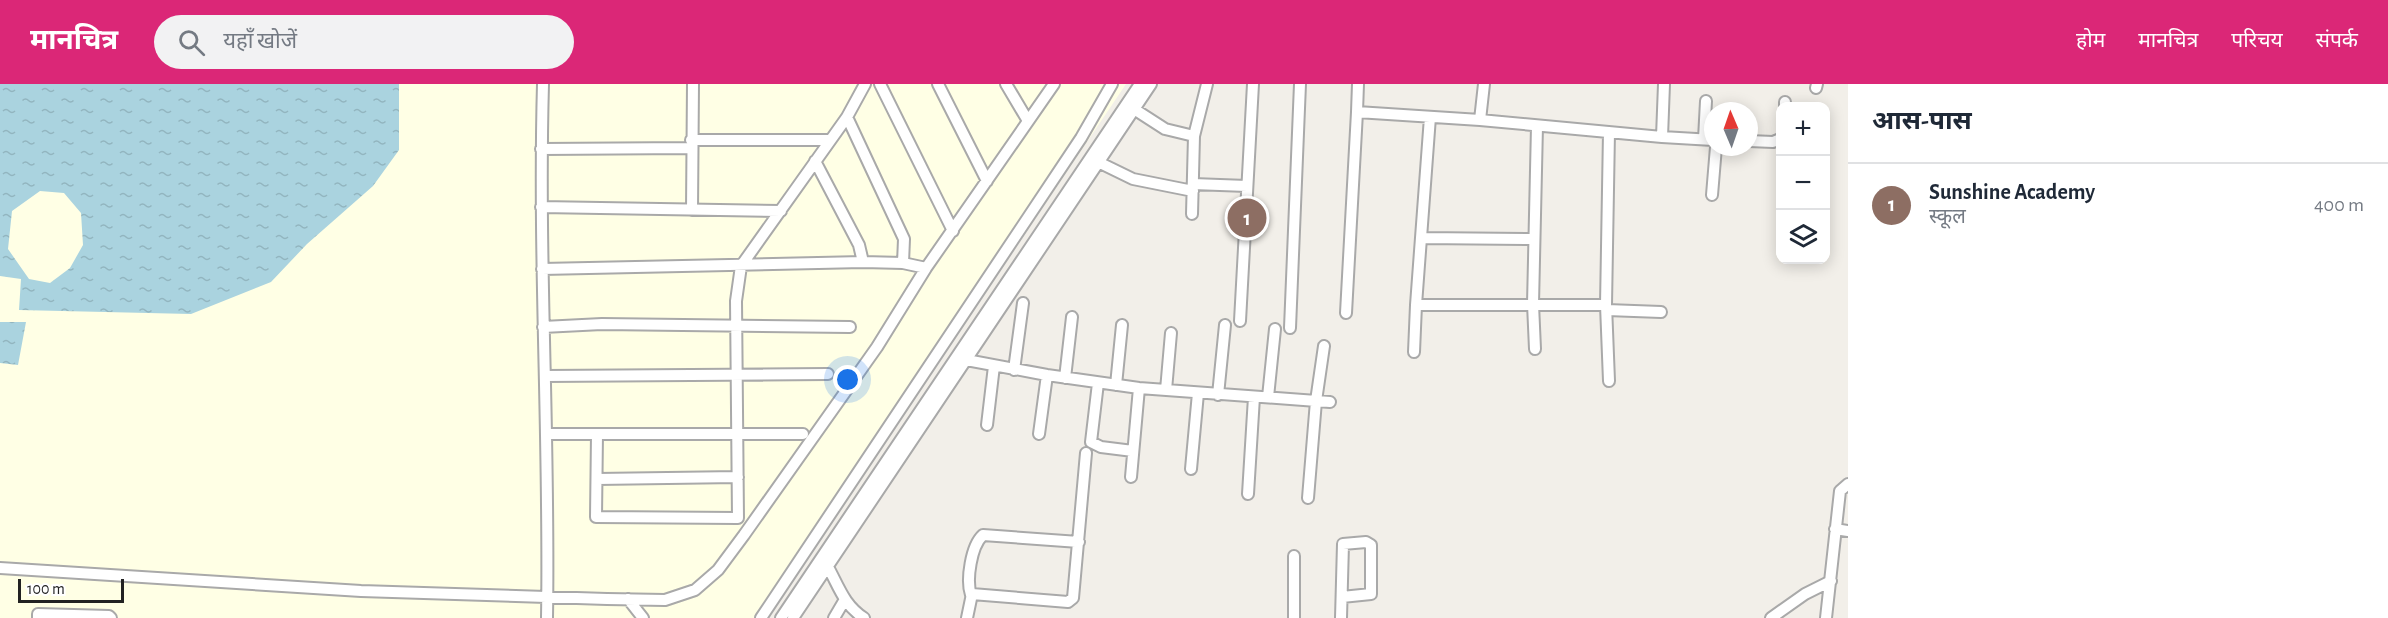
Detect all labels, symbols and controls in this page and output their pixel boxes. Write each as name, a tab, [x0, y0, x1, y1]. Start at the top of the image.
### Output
search box	[154, 15, 574, 69]
icon: search	[175, 26, 208, 59]
text: मानचित्र	[30, 27, 118, 55]
text: यहाँ खोजें	[223, 30, 297, 52]
text: होम	[2076, 30, 2105, 51]
text: मानचित्र	[2138, 30, 2198, 51]
text: परिचय	[2231, 30, 2283, 51]
text: संपर्क	[2316, 30, 2358, 51]
north arrow	[1704, 102, 1758, 156]
map controls	[1776, 102, 1830, 264]
button: +	[1776, 102, 1830, 156]
text: आस-पास	[1872, 108, 1972, 134]
button: −	[1776, 156, 1830, 210]
text: Sunshine Academy	[1929, 181, 2095, 203]
text: 1	[1888, 195, 1895, 215]
text: 400 m	[2314, 195, 2364, 215]
pin: 1	[1228, 196, 1266, 240]
text: स्कूल	[1929, 207, 1966, 227]
button: layers	[1776, 210, 1830, 264]
your location	[833, 365, 862, 394]
scale bar	[18, 576, 124, 604]
text: 100 m	[27, 581, 65, 597]

